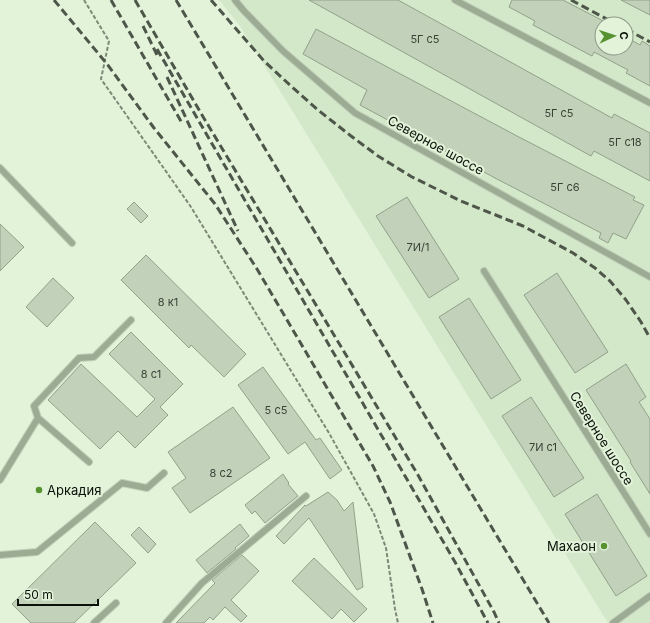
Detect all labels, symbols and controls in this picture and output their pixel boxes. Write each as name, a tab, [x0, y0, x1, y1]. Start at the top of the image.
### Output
north arrow	[594, 16, 634, 56]
text: С	[617, 31, 631, 40]
house number: 5Г с5	[410, 32, 440, 46]
house number: 5Г с5	[544, 106, 574, 120]
street label: Северное шоссе	[385, 112, 487, 178]
house number: 5Г с18	[608, 135, 642, 149]
house number: 5Г с6	[550, 180, 580, 194]
house number: 7И/1	[407, 240, 429, 254]
house number: 8 к1	[158, 295, 178, 309]
house number: 8 с1	[141, 367, 161, 381]
street label: Северное шоссе	[567, 388, 637, 488]
house number: 5 с5	[265, 403, 288, 417]
house number: 7И с1	[529, 440, 557, 454]
house number: 8 с2	[210, 466, 232, 480]
place label: Аркадия	[47, 482, 101, 498]
marker: Аркадия	[34, 485, 44, 495]
place label: Махаон	[547, 538, 596, 554]
marker: Махаон	[599, 541, 609, 551]
scale bar	[18, 581, 98, 607]
text: 50 m	[24, 587, 53, 602]

